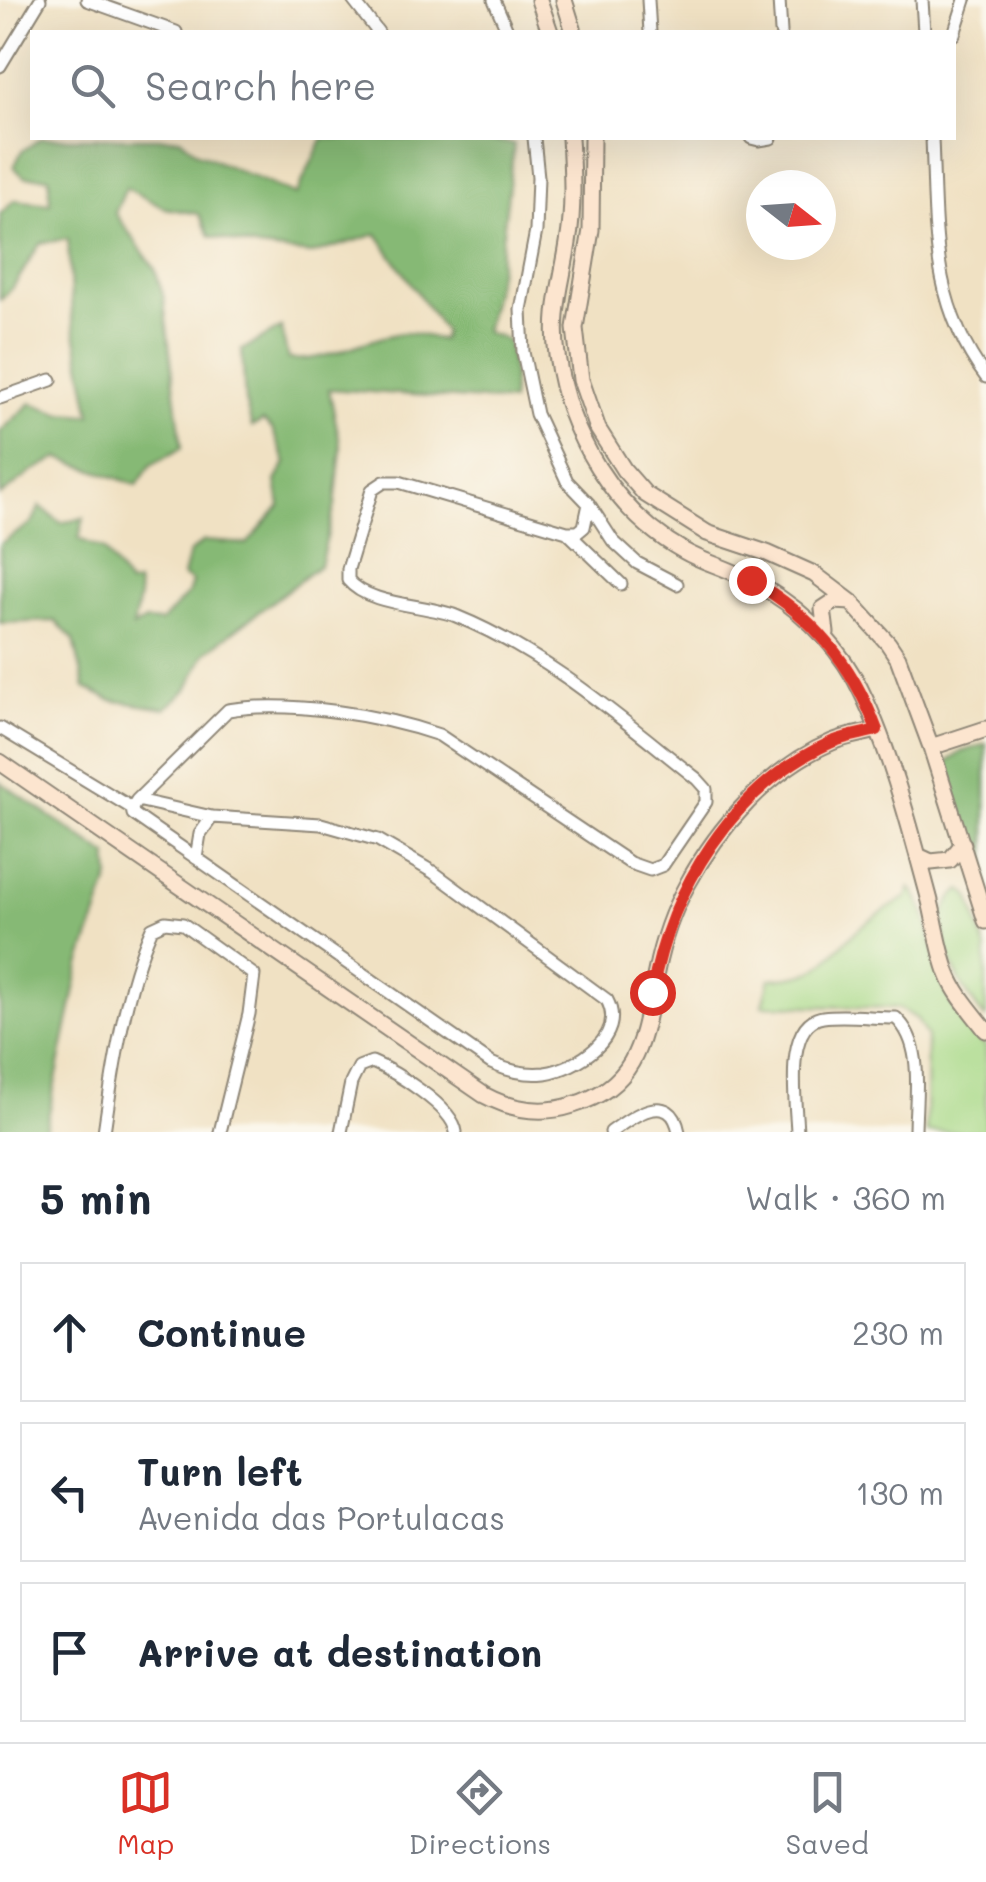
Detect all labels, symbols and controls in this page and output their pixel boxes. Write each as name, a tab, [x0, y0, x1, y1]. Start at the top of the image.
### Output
search box	[30, 30, 956, 140]
icon: search	[65, 58, 120, 113]
text: Search here	[145, 60, 376, 110]
north arrow	[746, 170, 836, 260]
route end	[729, 558, 775, 604]
route start	[630, 970, 676, 1016]
text: 5 min	[40, 1170, 151, 1225]
text: Walk · 360 m	[745, 1176, 946, 1218]
icon: ahead	[42, 1305, 97, 1360]
text: Continue	[137, 1307, 306, 1357]
text: 230 m	[852, 1311, 944, 1353]
text: Turn left	[137, 1446, 303, 1496]
icon: left	[42, 1465, 97, 1520]
text: 130 m	[855, 1471, 944, 1513]
text: Avenida das Portulacas	[137, 1496, 505, 1538]
icon: arrive	[42, 1625, 97, 1680]
text: Arrive at destination	[137, 1627, 542, 1677]
tab: Map	[117, 1765, 174, 1861]
tab: Directions	[409, 1765, 551, 1861]
tab: Saved	[786, 1765, 869, 1861]

